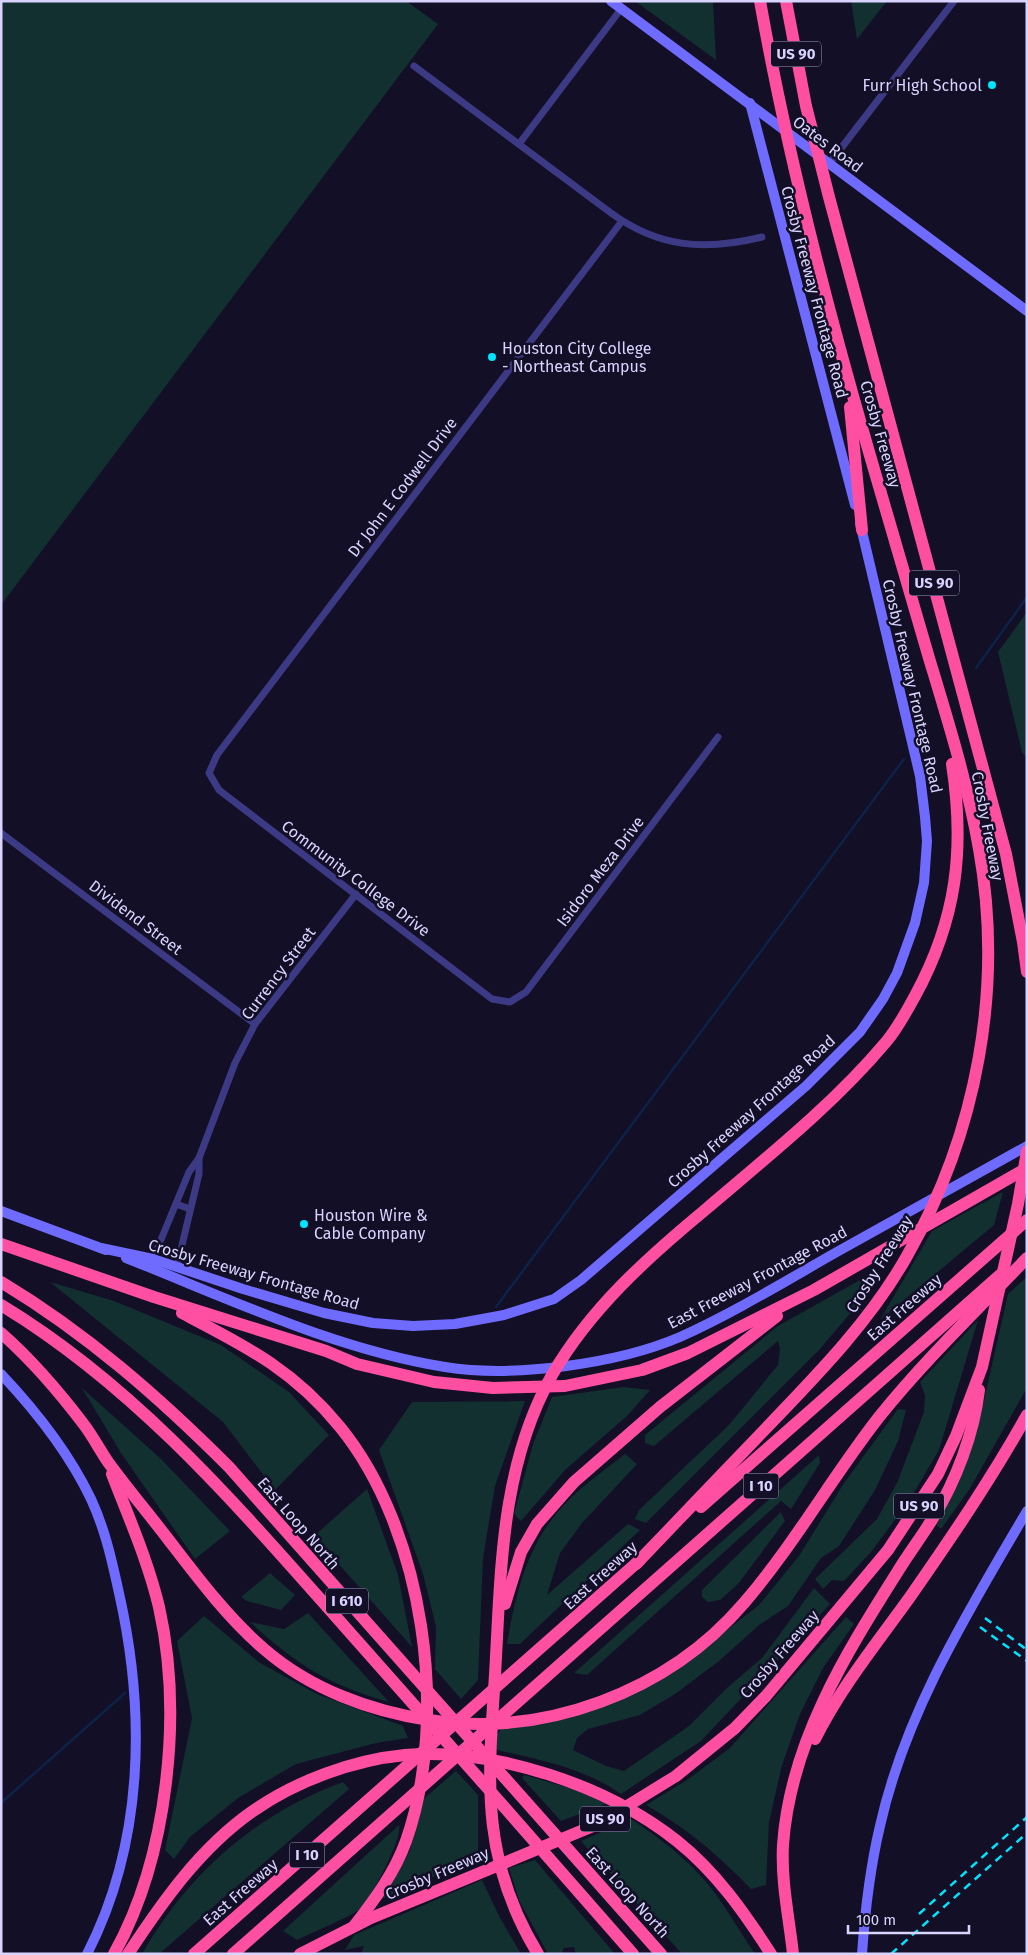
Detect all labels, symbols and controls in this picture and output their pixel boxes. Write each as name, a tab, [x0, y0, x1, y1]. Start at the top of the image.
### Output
road number: US 90	[771, 42, 821, 66]
place label: Furr High School	[862, 76, 982, 95]
marker: Furr High School	[986, 79, 998, 91]
street label: Oates Road	[789, 112, 866, 177]
street label: Crosby Freeway Frontage Road	[777, 184, 852, 400]
place label: Houston City College - Northeast Campus	[502, 339, 652, 376]
marker: Houston City College - Northeast Campus	[486, 351, 498, 363]
street label: Crosby Freeway	[856, 378, 905, 490]
street label: Dr John E Codwell Drive	[344, 414, 461, 561]
road number: US 90	[909, 570, 959, 596]
street label: Crosby Freeway Frontage Road	[879, 577, 946, 795]
street label: Crosby Freeway	[968, 770, 1007, 882]
street label: Isidoro Meza Drive	[553, 812, 648, 930]
street label: Community College Drive	[278, 816, 434, 940]
street label: Dividend Street	[85, 876, 186, 959]
street label: Currency Street	[237, 923, 320, 1023]
street label: Crosby Freeway Frontage Road	[664, 1031, 839, 1192]
place label: Houston Wire & Cable Company	[314, 1206, 428, 1243]
street label: Crosby Freeway	[842, 1212, 917, 1316]
marker: Houston Wire & Cable Company	[298, 1218, 310, 1230]
street label: East Freeway Frontage Road	[664, 1222, 850, 1333]
street label: Crosby Freeway Frontage Road	[146, 1235, 362, 1314]
street label: East Freeway	[863, 1270, 946, 1345]
street label: East Loop North	[253, 1473, 344, 1573]
road number: I 10	[744, 1474, 778, 1498]
road number: US 90	[894, 1494, 944, 1518]
street label: East Freeway	[560, 1537, 641, 1613]
road number: I 610	[326, 1588, 368, 1614]
street label: Crosby Freeway	[736, 1606, 823, 1702]
road number: US 90	[580, 1806, 630, 1832]
road number: I 10	[290, 1842, 324, 1868]
street label: Crosby Freeway	[382, 1843, 492, 1904]
street label: East Loop North	[582, 1843, 674, 1942]
street label: East Freeway	[199, 1855, 282, 1930]
scale bar	[848, 1902, 969, 1934]
text: 100 m	[856, 1911, 896, 1929]

